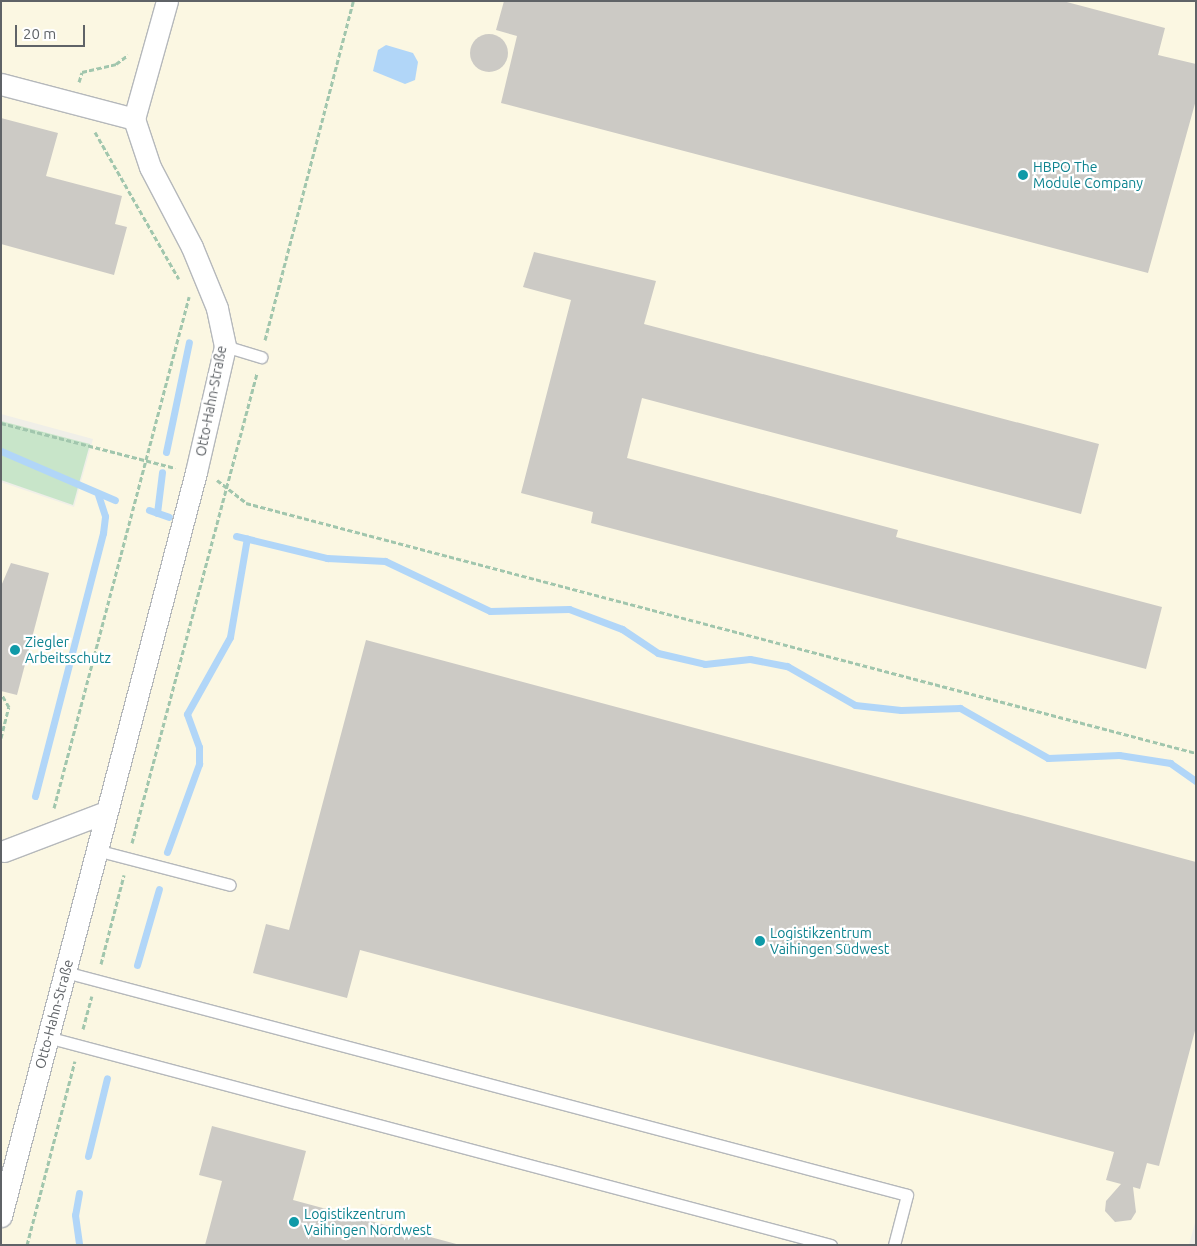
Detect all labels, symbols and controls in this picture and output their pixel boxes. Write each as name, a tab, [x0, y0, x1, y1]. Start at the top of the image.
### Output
scale bar	[18, 15, 88, 47]
text: 20 m	[23, 25, 56, 42]
place label: HBPO The Module Company	[1033, 159, 1143, 192]
marker: HBPO The Module Company	[1017, 169, 1029, 181]
street label: Otto-Hahn-Straße	[192, 344, 230, 458]
place label: Ziegler Arbeitsschutz	[25, 634, 111, 666]
marker: Ziegler Arbeitsschutz	[9, 644, 21, 656]
place label: Logistikzentrum Vaihingen Südwest	[770, 925, 889, 958]
marker: Logistikzentrum Vaihingen Südwest	[754, 935, 766, 947]
street label: Otto-Hahn-Straße	[31, 957, 77, 1071]
place label: Logistikzentrum Vaihingen Nordwest	[304, 1206, 431, 1238]
marker: Logistikzentrum Vaihingen Nordwest	[288, 1216, 300, 1228]

